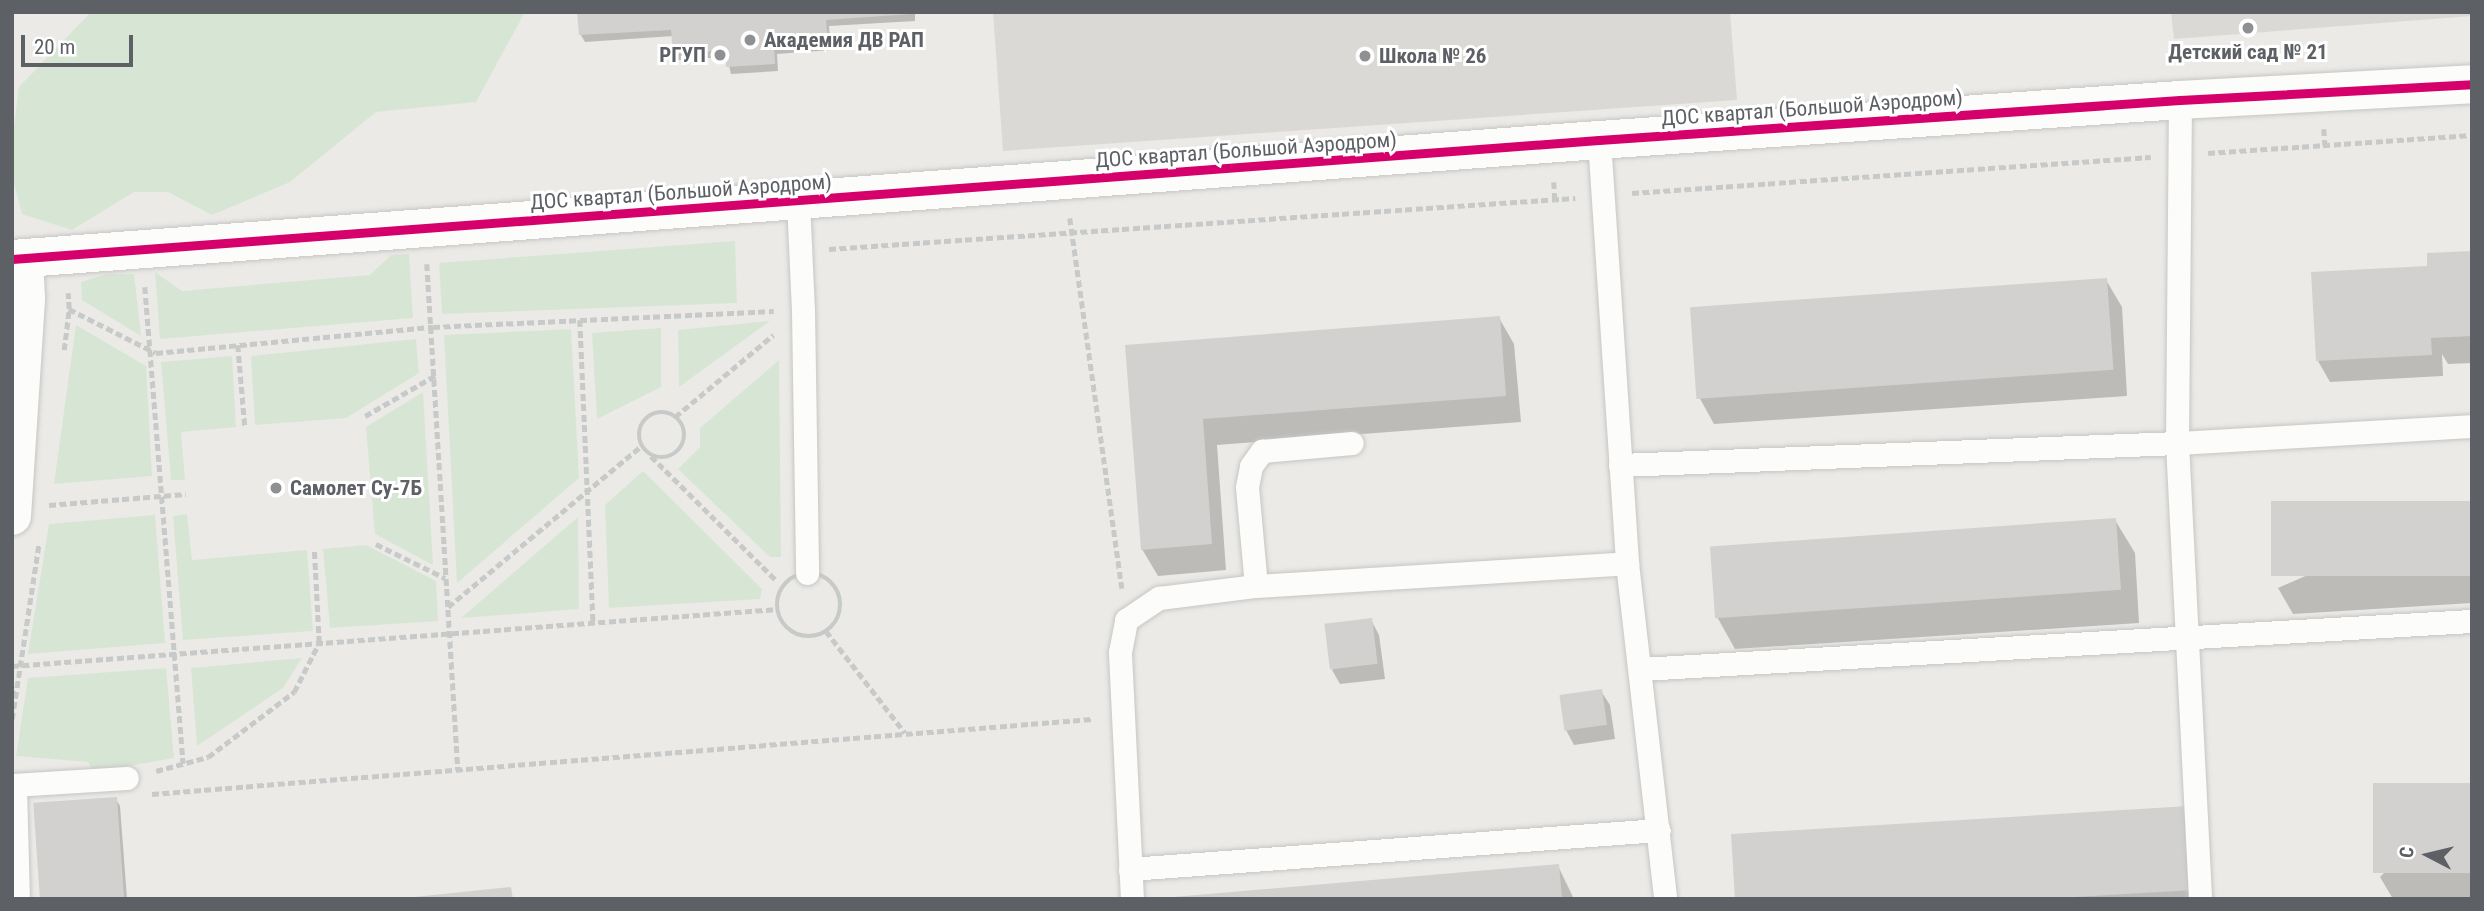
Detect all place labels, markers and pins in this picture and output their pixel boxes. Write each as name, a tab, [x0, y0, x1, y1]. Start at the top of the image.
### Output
marker: Детский сад № 21	[2240, 20, 2256, 36]
place label: Академия ДВ РАП	[764, 27, 924, 53]
marker: Академия ДВ РАП	[742, 32, 758, 48]
place label: Детский сад № 21	[2168, 39, 2328, 65]
place label: РГУП	[659, 42, 706, 68]
place label: Школа № 26	[1379, 43, 1486, 69]
marker: РГУП	[712, 47, 728, 63]
marker: Школа № 26	[1357, 48, 1373, 64]
place label: Самолет Су-7Б	[290, 475, 422, 501]
marker: Самолет Су-7Б	[268, 480, 284, 496]

